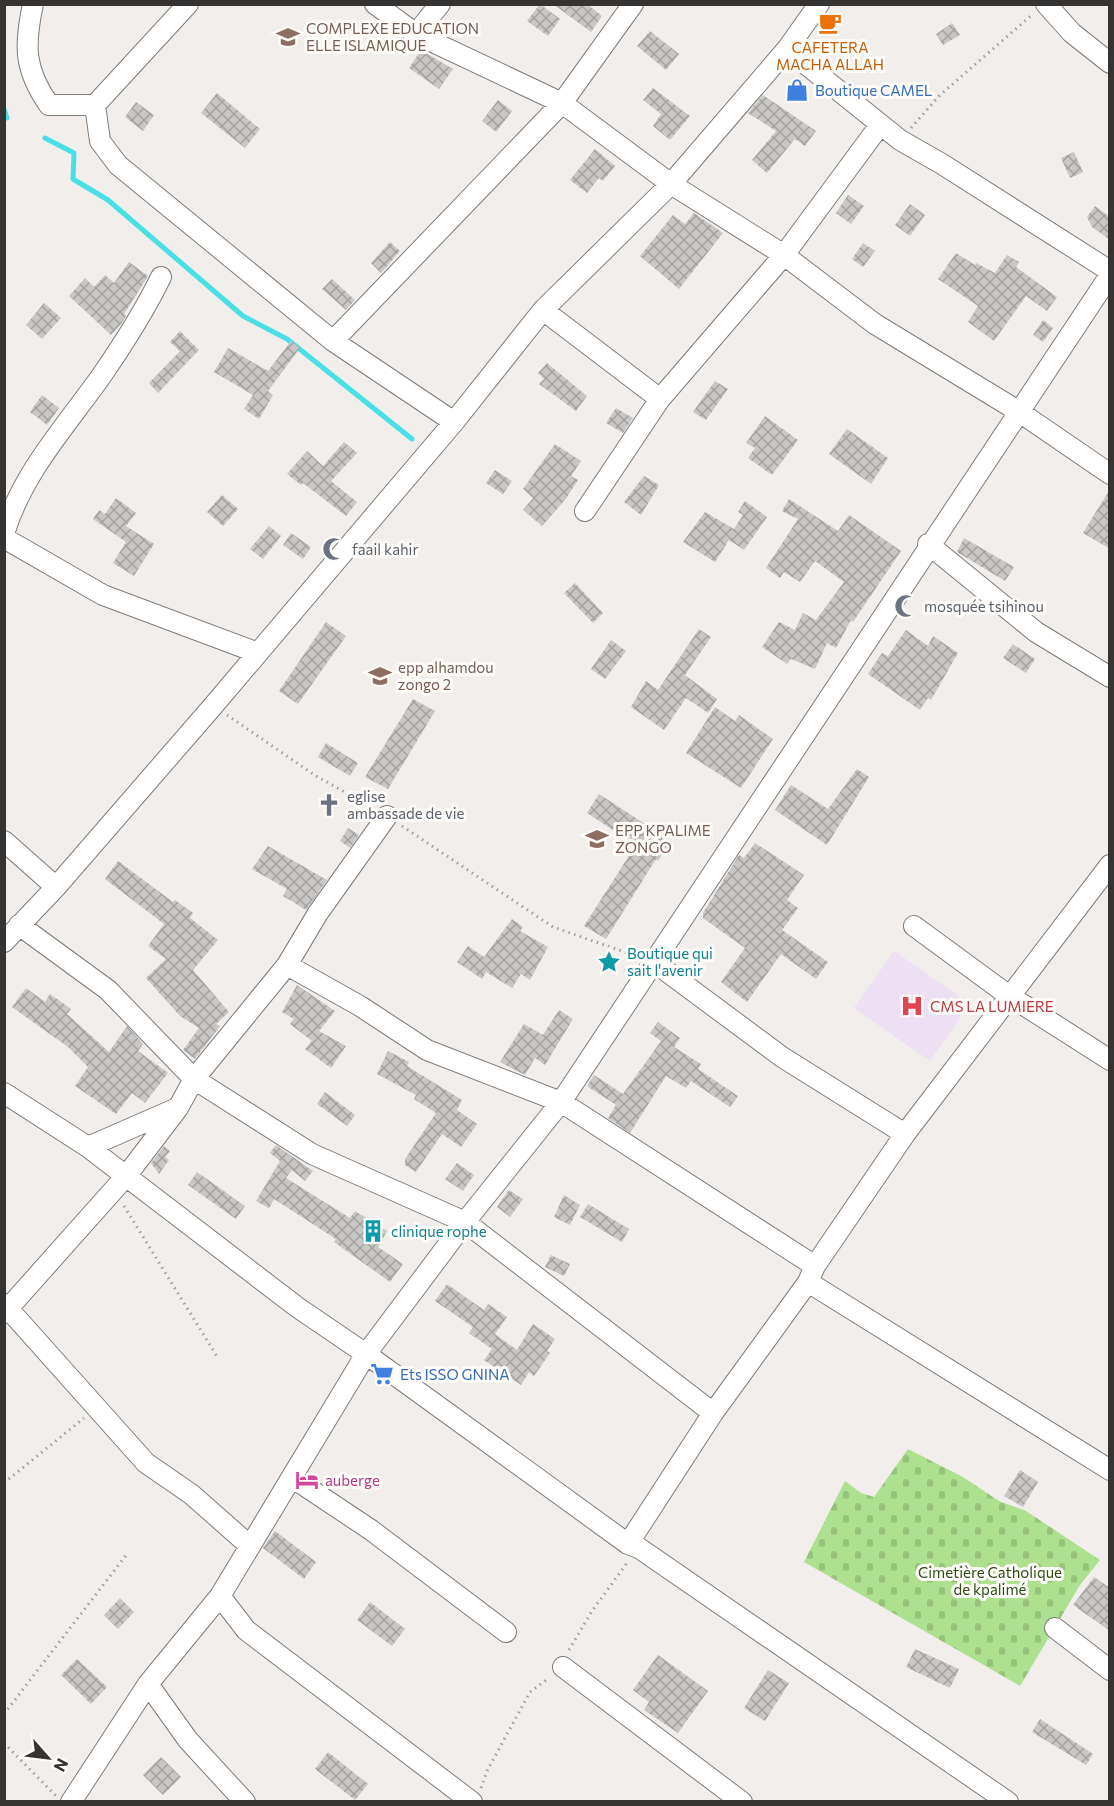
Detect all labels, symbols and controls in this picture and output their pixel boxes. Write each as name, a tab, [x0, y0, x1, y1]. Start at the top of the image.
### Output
cafe icon: CAFETERA MACHA ALLAH	[817, 10, 843, 36]
place label: COMPLEXE EDUCATION ELLE ISLAMIQUE	[306, 19, 479, 54]
school or university icon: COMPLEXE EDUCATION ELLE ISLAMIQUE	[275, 24, 301, 50]
place label: CAFETERA MACHA ALLAH	[776, 38, 884, 73]
shop icon: Boutique CAMEL	[784, 77, 810, 103]
place label: Boutique CAMEL	[815, 81, 933, 99]
mosque icon: faail kahir	[321, 536, 347, 562]
place label: faail kahir	[352, 540, 418, 558]
mosque icon: mosquée tsihinou	[893, 593, 919, 619]
place label: mosquée tsihinou	[924, 597, 1044, 615]
place label: epp alhamdou zongo 2	[398, 658, 494, 693]
school or university icon: epp alhamdou zongo 2	[367, 663, 393, 689]
place label: eglise ambassade de vie	[347, 787, 465, 822]
church icon: eglise ambassade de vie	[316, 792, 342, 818]
place label: EPP KPALIME ZONGO	[615, 821, 711, 856]
school or university icon: EPP KPALIME ZONGO	[584, 826, 610, 852]
place label: Boutique qui sait l'avenir	[627, 944, 713, 979]
place icon: Boutique qui sait l'avenir	[596, 949, 622, 975]
hospital icon: CMS LA LUMIERE	[899, 993, 925, 1019]
place label: CMS LA LUMIERE	[930, 997, 1054, 1015]
building icon: clinique rophe	[360, 1218, 386, 1244]
place label: clinique rophe	[391, 1222, 487, 1240]
supermarket icon: Ets ISSO GNINA	[369, 1361, 395, 1387]
place label: Ets ISSO GNINA	[400, 1365, 510, 1383]
hotel icon: auberge	[294, 1467, 320, 1493]
place label: auberge	[325, 1471, 380, 1489]
park label: Cimetière Catholique de kpalimé	[918, 1563, 1062, 1598]
north arrow	[18, 1728, 78, 1788]
text: N	[50, 1756, 73, 1775]

